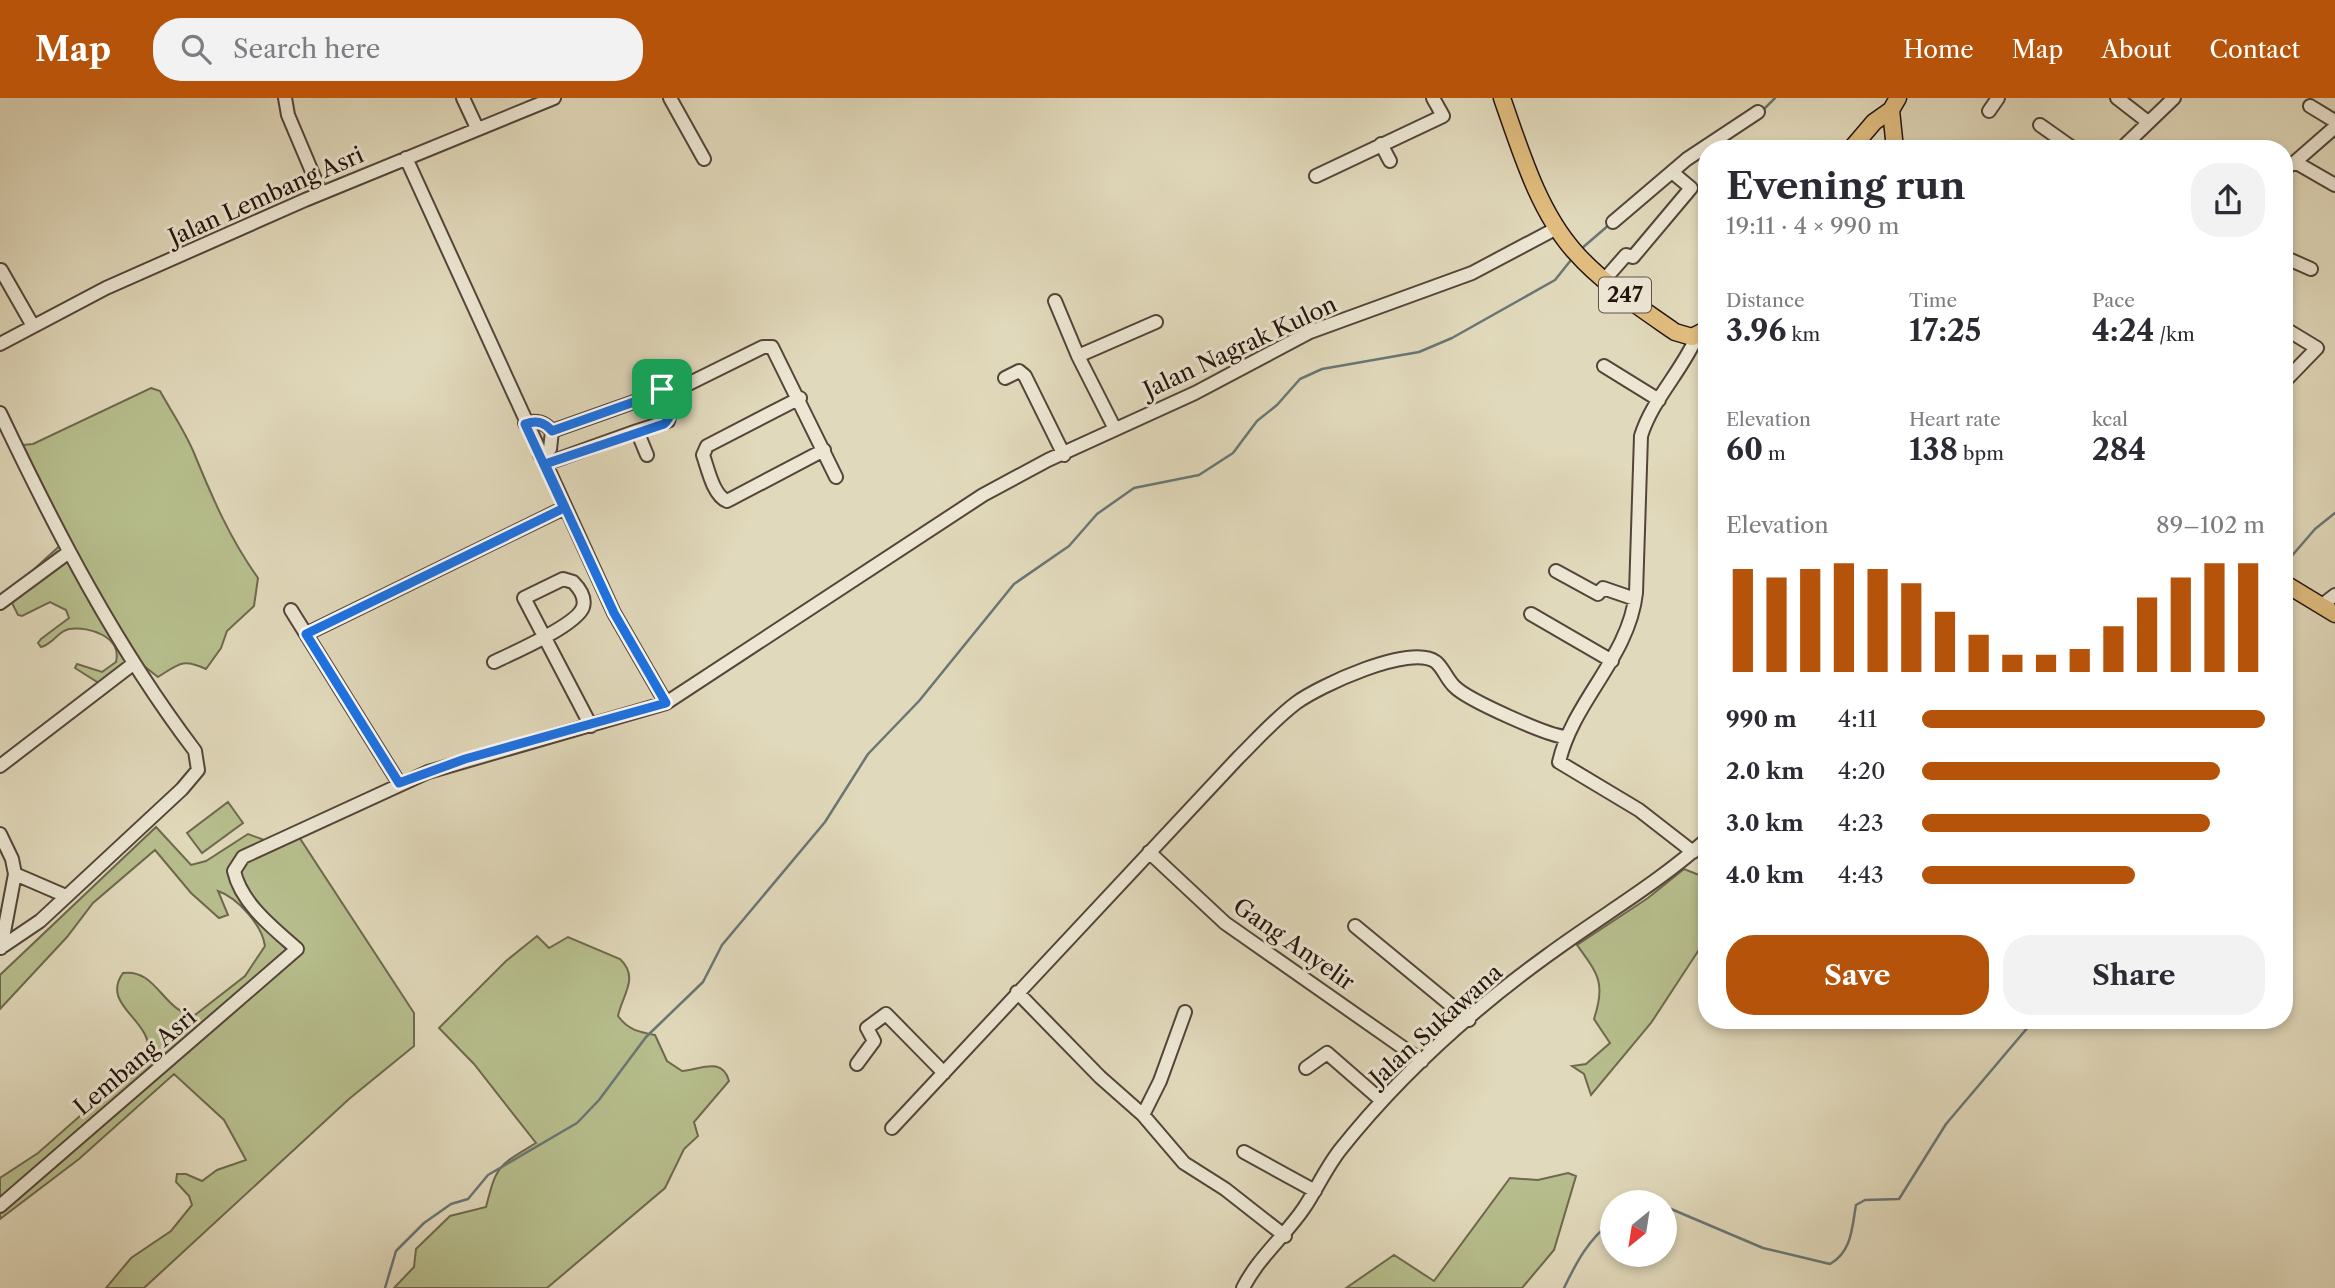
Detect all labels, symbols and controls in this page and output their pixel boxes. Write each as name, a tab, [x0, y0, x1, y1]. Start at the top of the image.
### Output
search box	[153, 18, 643, 81]
text: Map	[35, 29, 111, 70]
icon: search	[177, 30, 215, 68]
text: Search here	[233, 33, 380, 65]
text: Home	[1903, 35, 1974, 64]
text: Map	[2012, 35, 2063, 64]
text: About	[2101, 35, 2172, 64]
text: Contact	[2210, 35, 2300, 64]
street label: Jalan Lembang Asri	[162, 140, 368, 253]
text: Evening run	[1726, 162, 1966, 209]
button: share	[2191, 163, 2265, 237]
text: 19:11 · 4 × 990 m	[1726, 212, 1899, 240]
road number: 247	[1599, 278, 1651, 312]
text: Distance	[1726, 289, 1805, 312]
text: Time	[1909, 289, 1957, 312]
text: Pace	[2092, 289, 2135, 312]
street label: Jalan Nagrak Kulon	[1136, 290, 1341, 405]
text: 3.96	[1726, 312, 1786, 349]
text: 17:25	[1909, 312, 1981, 349]
text: 4:24	[2092, 312, 2154, 349]
text: km	[1786, 323, 1820, 346]
text: /km	[2154, 323, 2195, 346]
pin	[632, 359, 692, 419]
icon: arrive	[643, 370, 681, 408]
text: Elevation	[1726, 408, 1811, 431]
text: Heart rate	[1909, 408, 2001, 431]
text: kcal	[2092, 408, 2128, 431]
text: 60	[1726, 431, 1763, 468]
text: 138	[1909, 431, 1958, 468]
text: 284	[2092, 431, 2146, 468]
text: m	[1763, 442, 1786, 465]
text: bpm	[1958, 442, 2004, 465]
text: Elevation	[1726, 511, 1829, 539]
text: 89–102 m	[2156, 511, 2265, 539]
text: 990 m	[1726, 705, 1797, 733]
text: 4:11	[1838, 705, 1877, 733]
text: 2.0 km	[1726, 757, 1804, 785]
text: 4:20	[1838, 757, 1886, 785]
text: 3.0 km	[1726, 809, 1804, 837]
text: 4:23	[1838, 809, 1884, 837]
text: 4.0 km	[1726, 861, 1804, 889]
text: 4:43	[1838, 861, 1884, 889]
street label: Gang Anyelir	[1228, 892, 1360, 996]
button: Save	[1726, 935, 1989, 1015]
button: Share	[2003, 935, 2265, 1015]
street label: Jalan Sukawana	[1362, 958, 1509, 1094]
street label: Lembang Asri	[68, 1003, 202, 1121]
north arrow	[1600, 1190, 1676, 1267]
map controls	[1600, 1190, 1677, 1267]

